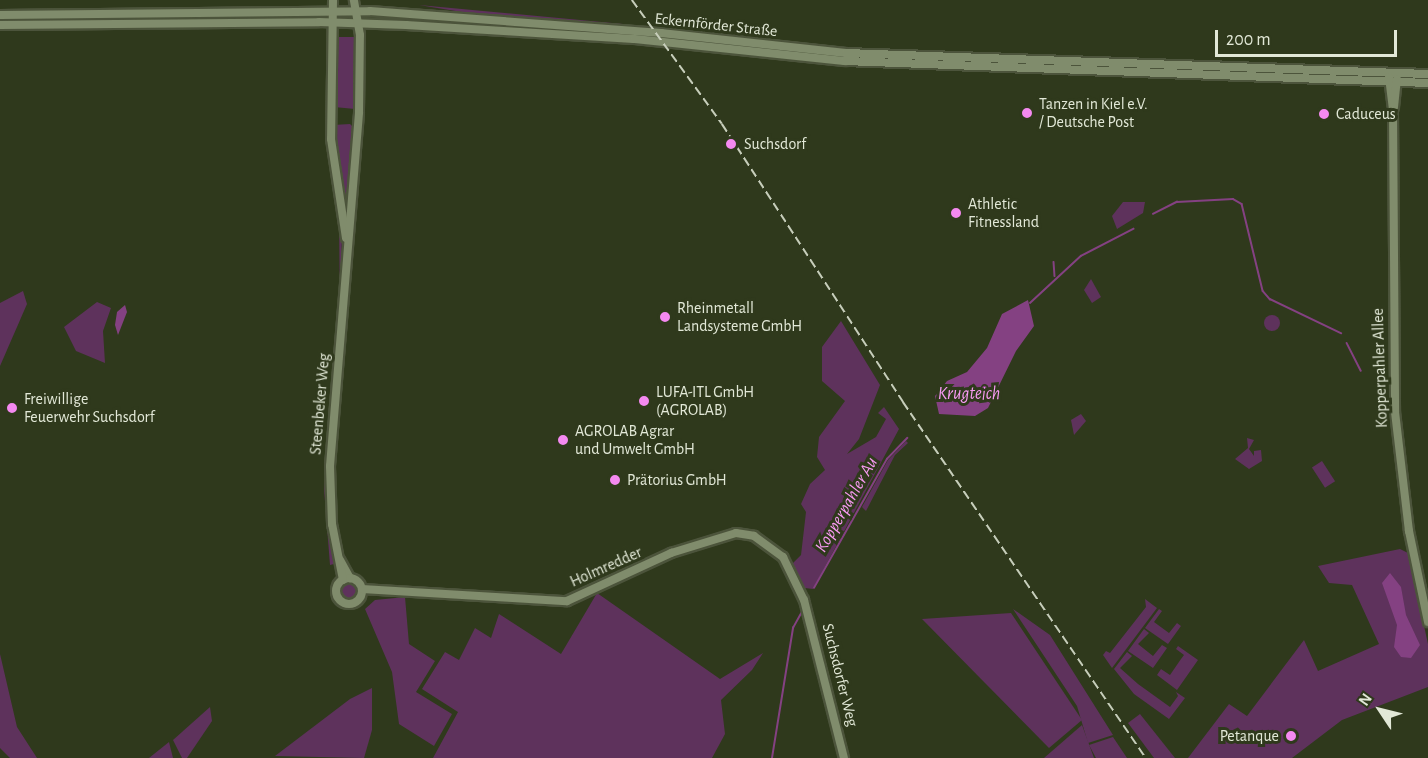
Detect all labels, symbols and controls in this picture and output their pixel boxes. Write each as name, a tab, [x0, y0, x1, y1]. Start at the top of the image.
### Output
street label: Eckernförder Straße	[654, 9, 778, 41]
scale bar	[1218, 18, 1400, 56]
text: 200 m	[1226, 31, 1271, 49]
place label: Tanzen in Kiel e.V. / Deutsche Post	[1039, 94, 1148, 132]
place label: Caduceus	[1336, 104, 1396, 124]
marker: Tanzen in Kiel e.V. / Deutsche Post	[1020, 106, 1034, 120]
marker: Caduceus	[1317, 107, 1331, 121]
place label: Suchsdorf	[744, 134, 806, 154]
marker: Suchsdorf	[722, 135, 740, 153]
place label: Athletic Fitnessland	[968, 194, 1039, 232]
marker: Athletic Fitnessland	[949, 206, 963, 220]
place label: Rheinmetall Landsysteme GmbH	[677, 298, 802, 336]
street label: Kopperpahler Allee	[1368, 308, 1392, 428]
marker: Rheinmetall Landsysteme GmbH	[658, 310, 672, 324]
street label: Steenbeker Weg	[306, 352, 334, 456]
place label: LUFA-ITL GmbH (AGROLAB)	[656, 382, 754, 420]
water label: Krugteich	[938, 383, 1000, 405]
place label: Freiwillige Feuerwehr Suchsdorf	[24, 389, 155, 427]
marker: LUFA-ITL GmbH (AGROLAB)	[637, 394, 651, 408]
marker: Freiwillige Feuerwehr Suchsdorf	[5, 401, 19, 415]
place label: AGROLAB Agrar und Umwelt GmbH	[575, 421, 695, 459]
marker: AGROLAB Agrar und Umwelt GmbH	[556, 433, 570, 447]
water label: Kopperpahler Au	[811, 453, 883, 557]
place label: Prätorius GmbH	[627, 470, 727, 490]
marker: Prätorius GmbH	[608, 473, 622, 487]
street label: Holmredder	[567, 543, 645, 591]
street label: Suchsdorfer Weg	[818, 621, 862, 729]
north arrow	[1350, 680, 1410, 740]
text: N	[1356, 691, 1375, 709]
place label: Petanque	[1220, 726, 1279, 746]
marker: Petanque	[1284, 729, 1298, 743]

